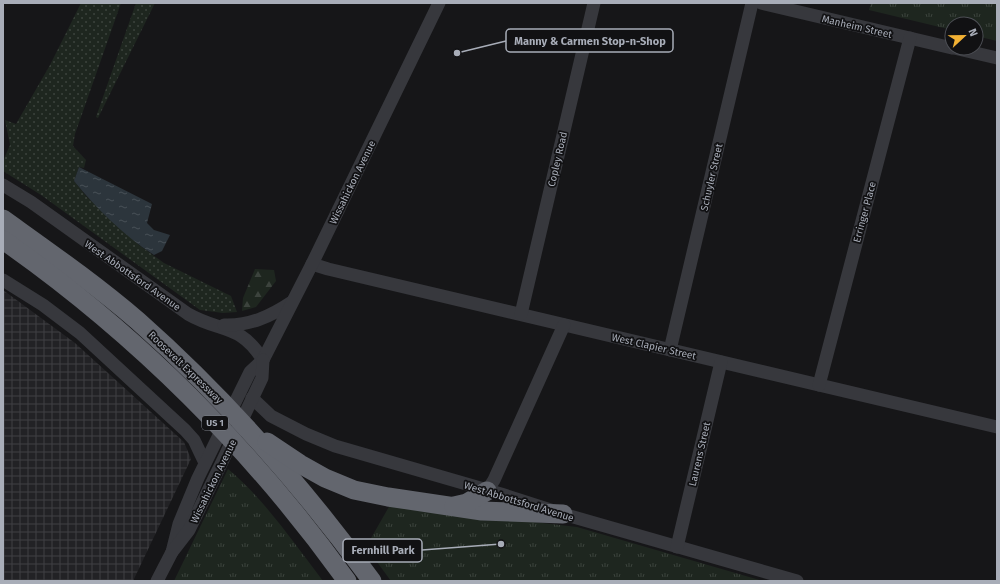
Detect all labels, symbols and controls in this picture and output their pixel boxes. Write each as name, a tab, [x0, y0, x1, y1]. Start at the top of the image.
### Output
street label: Manheim Street	[821, 13, 893, 41]
north arrow	[944, 16, 984, 56]
text: N	[965, 27, 980, 38]
callout: Manny & Carmen Stop-n-Shop	[506, 29, 673, 52]
text: Manny & Carmen Stop-n-Shop	[514, 35, 666, 48]
street label: Copley Road	[546, 131, 570, 188]
street label: Wissahickon Avenue	[327, 139, 378, 226]
street label: Schuyler Street	[698, 142, 726, 212]
street label: Erringer Place	[851, 180, 879, 244]
street label: West Abbottsford Avenue	[82, 238, 183, 314]
street label: Roosevelt Expressway	[146, 329, 225, 406]
street label: West Clapier Street	[610, 331, 698, 363]
road number: US 1	[202, 416, 228, 430]
street label: Laurens Street	[687, 421, 713, 487]
street label: Wissahickon Avenue	[188, 438, 239, 525]
street label: West Abbottsford Avenue	[462, 480, 575, 524]
callout: Fernhill Park	[343, 539, 422, 562]
text: Fernhill Park	[352, 544, 415, 557]

